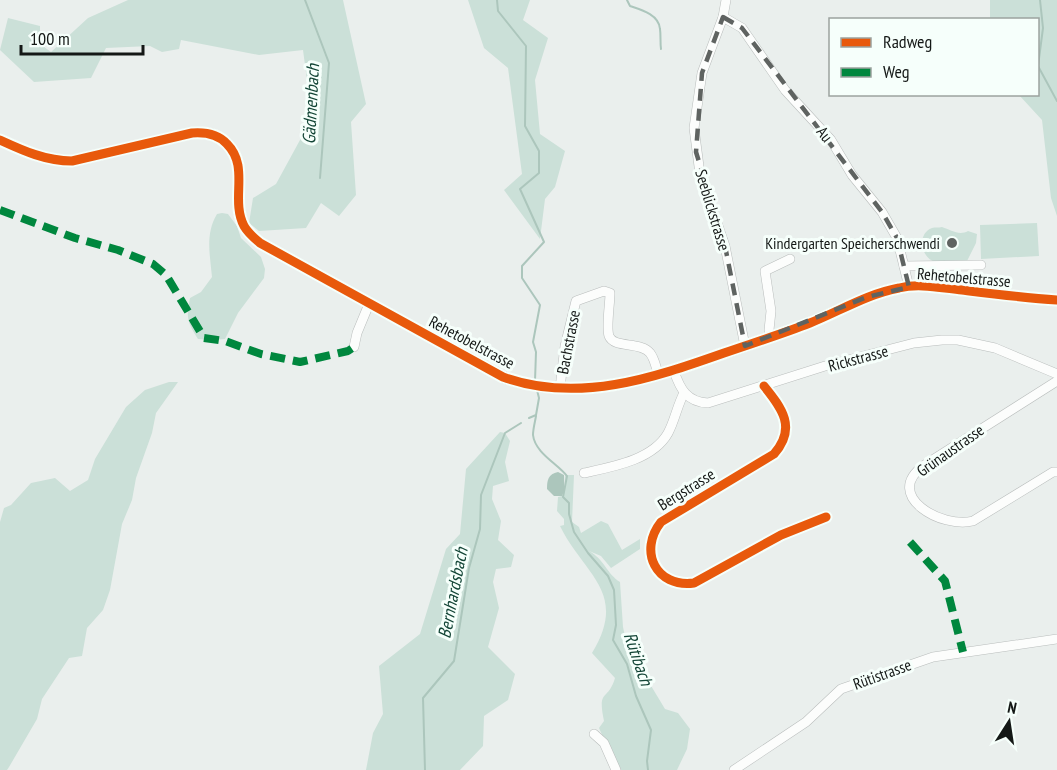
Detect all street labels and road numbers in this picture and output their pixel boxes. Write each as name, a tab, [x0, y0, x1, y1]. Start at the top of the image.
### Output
street label: Au	[813, 122, 837, 146]
street label: Seeblickstrasse	[691, 167, 735, 253]
street label: Rehetobelstrasse	[916, 263, 1012, 291]
street label: Bachstrasse	[552, 308, 584, 376]
street label: Rehetobelstrasse	[426, 311, 518, 373]
street label: Rickstrasse	[826, 340, 890, 376]
street label: Grünaustrasse	[912, 420, 988, 480]
street label: Bergstrasse	[654, 464, 718, 514]
street label: Rütistrasse	[850, 654, 914, 694]

